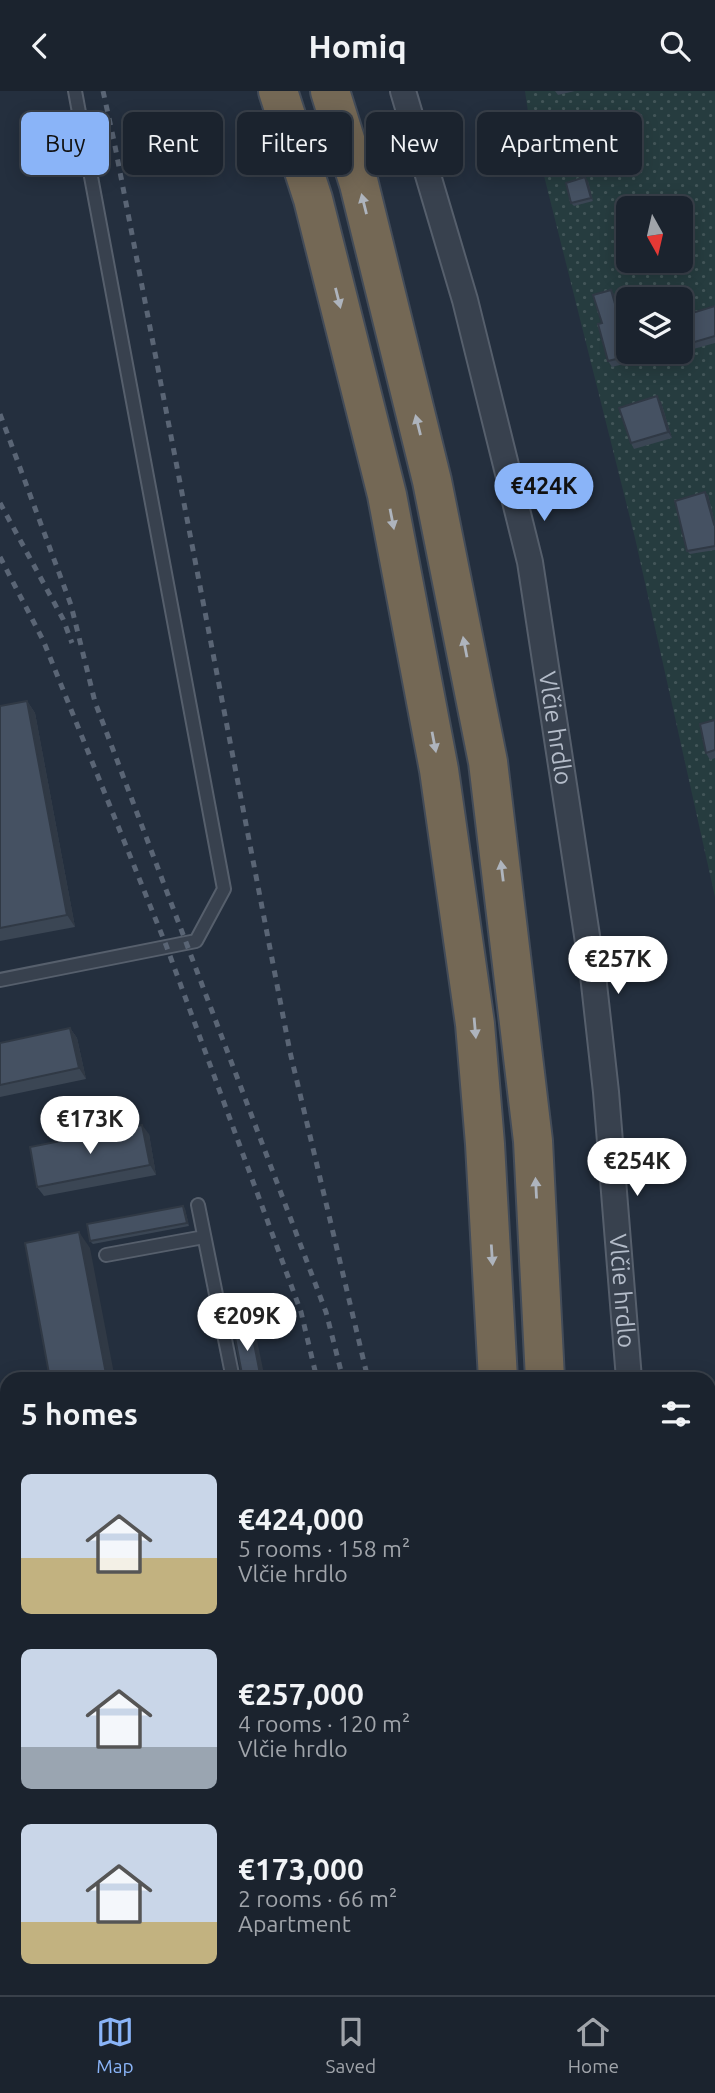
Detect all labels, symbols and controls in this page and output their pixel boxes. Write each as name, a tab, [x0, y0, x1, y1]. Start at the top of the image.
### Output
icon: back	[21, 27, 59, 65]
icon: search	[656, 27, 694, 65]
text: Homiq	[308, 28, 407, 64]
chip: Buy	[21, 112, 109, 175]
chip: Rent	[123, 112, 223, 175]
chip: Filters	[237, 112, 352, 175]
chip: New	[366, 112, 463, 175]
chip: Apartment	[477, 112, 642, 175]
one-way arrow	[358, 192, 369, 214]
north arrow	[616, 196, 693, 273]
map controls	[616, 196, 693, 364]
one-way arrow	[333, 287, 344, 309]
button: layers	[616, 287, 693, 364]
one-way arrow	[412, 413, 423, 435]
pin: €424K	[495, 463, 593, 523]
text: €424K	[510, 473, 578, 498]
one-way arrow	[387, 508, 398, 530]
one-way arrow	[460, 636, 471, 658]
street label: Vlčie hrdlo	[534, 669, 578, 787]
one-way arrow	[429, 731, 440, 753]
one-way arrow	[496, 860, 507, 882]
pin: €257K	[569, 937, 667, 996]
text: €257K	[584, 946, 652, 971]
one-way arrow	[470, 1017, 481, 1039]
pin: €173K	[41, 1097, 139, 1156]
text: €173K	[56, 1106, 124, 1131]
pin: €254K	[588, 1139, 686, 1198]
text: €254K	[603, 1148, 671, 1173]
one-way arrow	[530, 1177, 541, 1199]
street label: Vlčie hrdlo	[604, 1233, 640, 1349]
one-way arrow	[487, 1244, 498, 1266]
pin: €209K	[198, 1293, 296, 1353]
text: €209K	[213, 1303, 281, 1328]
icon: filters	[657, 1395, 695, 1433]
text: 5 homes	[21, 1397, 138, 1431]
icon: home	[77, 1502, 161, 1586]
text: €424,000	[238, 1502, 364, 1536]
text: 5 rooms · 158 m²	[238, 1536, 410, 1561]
text: Vlčie hrdlo	[238, 1561, 348, 1586]
icon: home	[77, 1677, 161, 1761]
text: €257,000	[238, 1677, 364, 1711]
text: 4 rooms · 120 m²	[238, 1711, 410, 1736]
text: Vlčie hrdlo	[238, 1736, 348, 1761]
icon: home	[77, 1852, 161, 1936]
text: €173,000	[238, 1852, 364, 1886]
text: 2 rooms · 66 m²	[238, 1886, 397, 1911]
text: Apartment	[238, 1911, 351, 1936]
tab: Map	[96, 2013, 134, 2077]
tab: Saved	[326, 2013, 376, 2077]
tab: Home	[568, 2013, 619, 2077]

